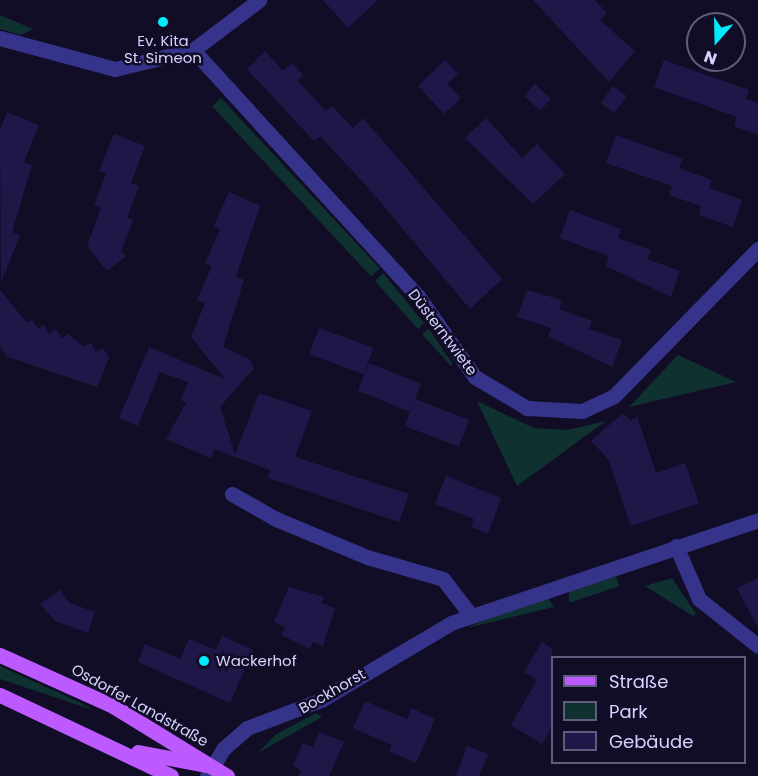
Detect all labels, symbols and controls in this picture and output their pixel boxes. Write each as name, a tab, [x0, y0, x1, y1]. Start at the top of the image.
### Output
north arrow	[686, 12, 746, 72]
marker: Ev. Kita St. Simeon	[156, 15, 170, 29]
place label: Ev. Kita St. Simeon	[124, 31, 202, 66]
text: N	[701, 45, 720, 70]
street label: Düsterntwiete	[405, 285, 481, 379]
place label: Wackerhof	[216, 652, 297, 670]
marker: Wackerhof	[197, 654, 211, 668]
legend	[551, 656, 746, 764]
street label: Osdorfer Landstraße	[68, 660, 212, 750]
street label: Bockhorst	[296, 665, 368, 717]
text: Straße	[609, 669, 668, 694]
text: Park	[609, 699, 648, 724]
text: Gebäude	[609, 729, 693, 754]

